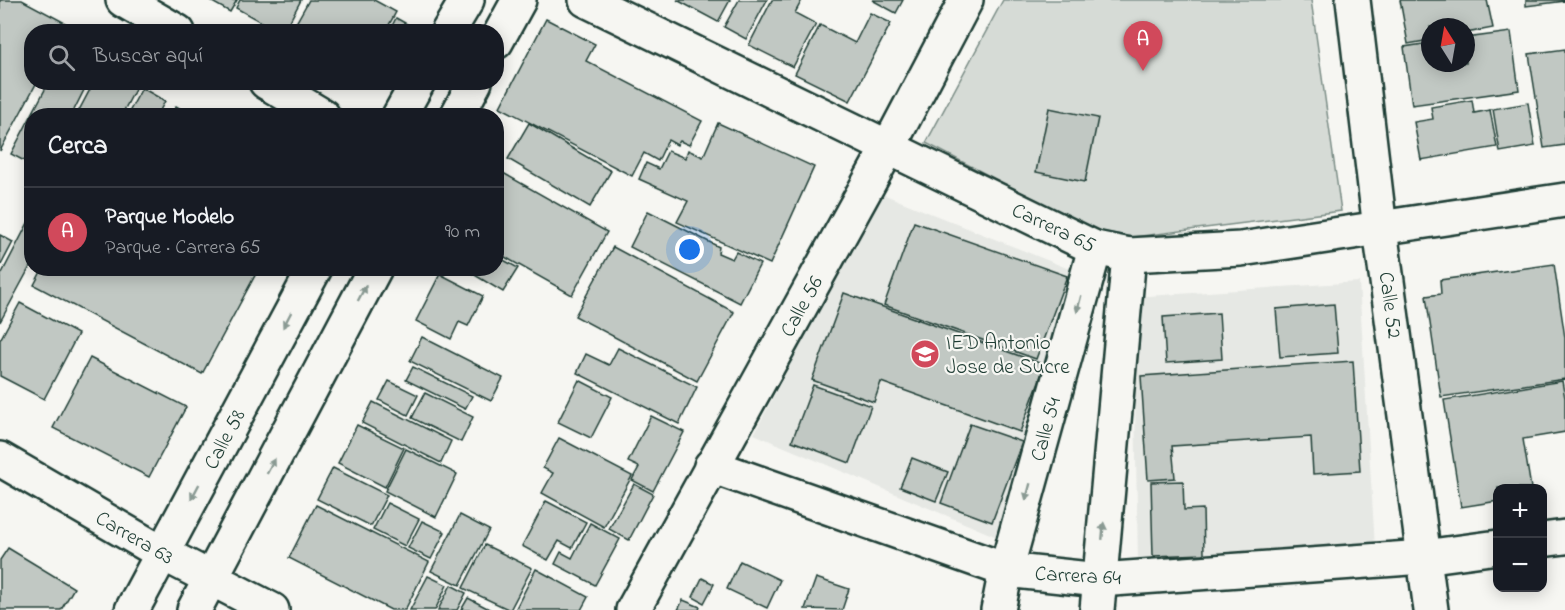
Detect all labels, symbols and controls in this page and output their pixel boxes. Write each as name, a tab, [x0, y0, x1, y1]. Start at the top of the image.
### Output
north arrow	[1421, 18, 1475, 72]
pin: A	[1124, 22, 1162, 71]
search box	[24, 24, 504, 90]
icon: search	[45, 41, 78, 74]
text: Buscar aquí	[93, 41, 203, 73]
text: Cerca	[48, 128, 108, 166]
street label: Carrera 65	[1006, 196, 1100, 261]
text: Parque Modelo	[105, 202, 234, 234]
text: A	[61, 218, 74, 247]
text: 90 m	[445, 218, 480, 247]
text: Parque · Carrera 65	[105, 234, 261, 263]
your location	[675, 235, 704, 264]
street label: Calle 52	[1369, 270, 1409, 341]
street label: Calle 56	[774, 271, 832, 343]
one-way arrow	[357, 285, 367, 302]
one-way arrow	[1074, 296, 1083, 314]
one-way arrow	[283, 311, 293, 329]
place label: IED Antonio Jose de Sucre	[946, 329, 1070, 383]
school or university icon: IED Antonio Jose de Sucre	[909, 338, 941, 370]
street label: Calle 54	[1024, 394, 1070, 465]
street label: Calle 58	[197, 404, 254, 475]
one-way arrow	[266, 457, 276, 474]
one-way arrow	[1022, 483, 1032, 502]
one-way arrow	[190, 484, 200, 501]
map controls	[1493, 484, 1547, 592]
button: +	[1493, 484, 1547, 538]
street label: Carrera 63	[89, 504, 179, 573]
one-way arrow	[1099, 521, 1108, 540]
button: −	[1493, 538, 1547, 592]
street label: Carrera 64	[1034, 560, 1122, 594]

